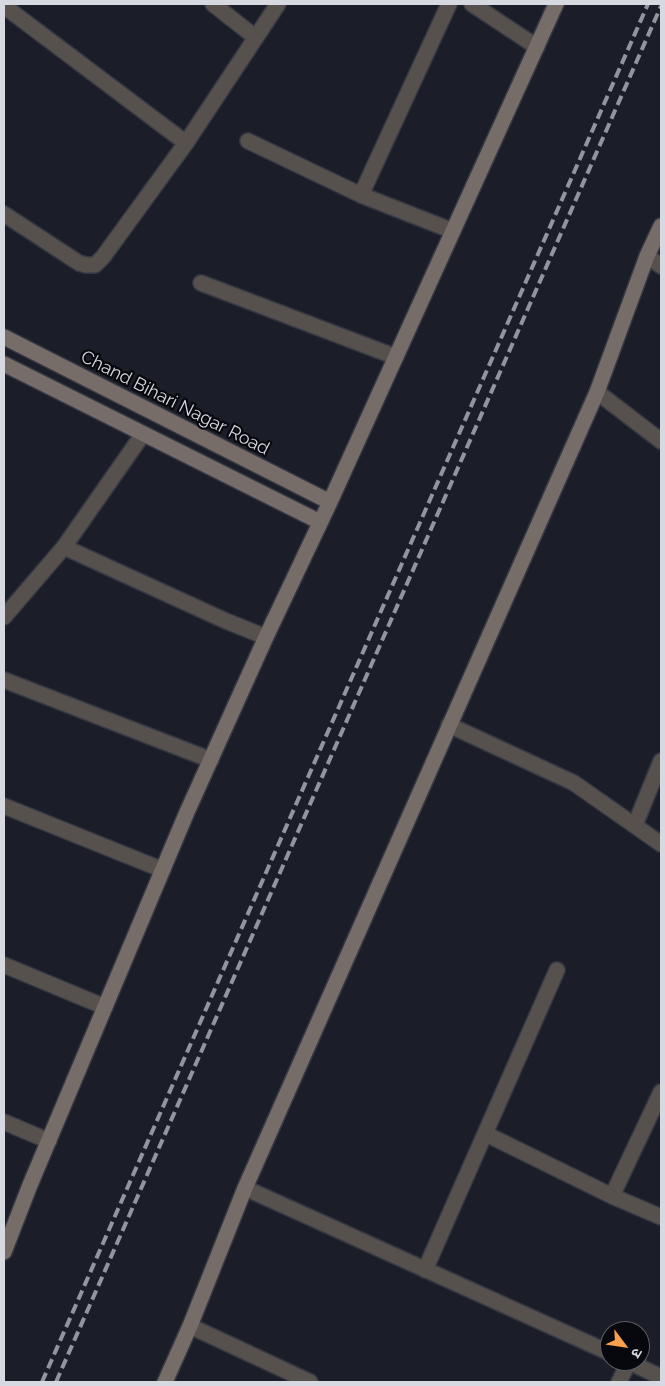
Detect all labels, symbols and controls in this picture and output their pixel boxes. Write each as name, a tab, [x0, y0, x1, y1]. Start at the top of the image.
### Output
street label: Chand Bihari Nagar Road	[77, 346, 273, 460]
north arrow	[600, 1321, 650, 1371]
text: उ	[628, 1346, 646, 1361]

